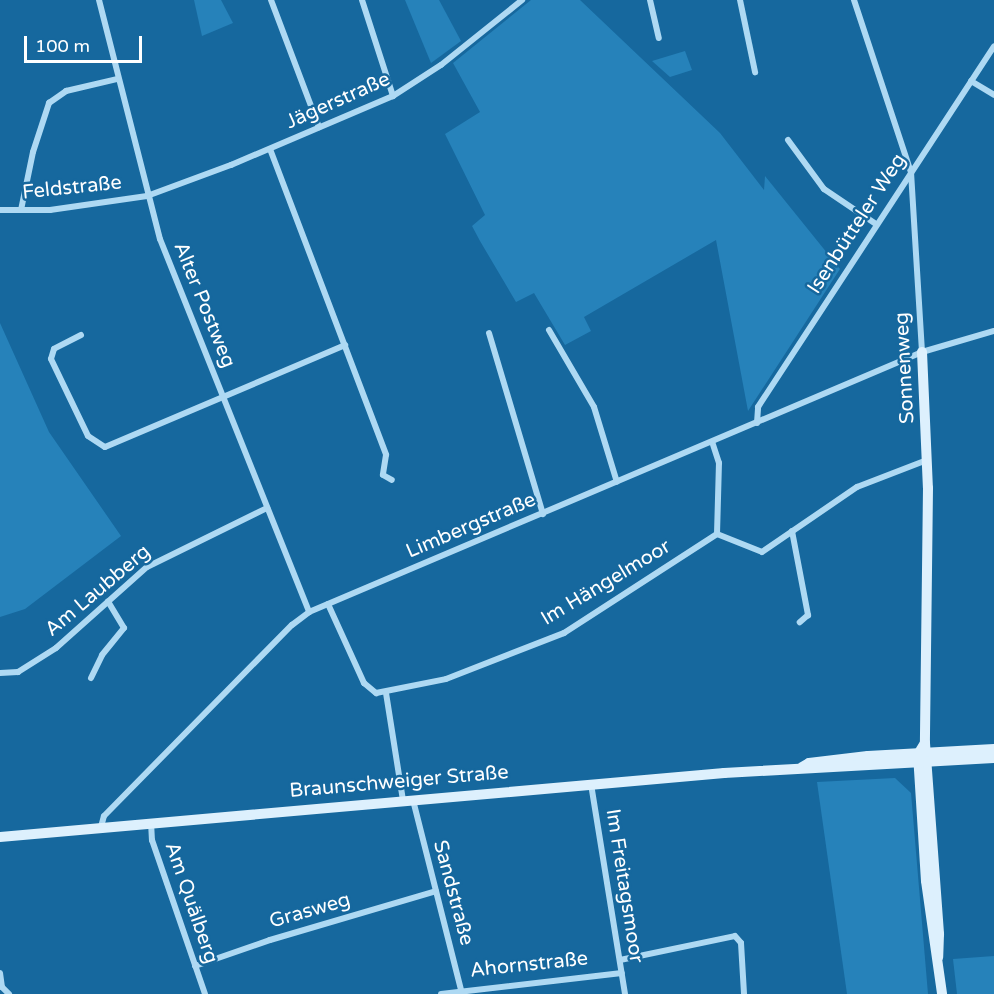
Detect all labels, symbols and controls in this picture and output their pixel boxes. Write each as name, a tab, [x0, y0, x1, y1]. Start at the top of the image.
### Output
scale bar	[27, 24, 146, 62]
text: 100 m	[35, 35, 90, 57]
street label: Jägerstraße	[282, 67, 394, 135]
street label: Isenbütteler Weg	[803, 149, 911, 299]
street label: Feldstraße	[21, 171, 123, 205]
street label: Alter Postweg	[168, 239, 240, 371]
street label: Sonnenweg	[890, 312, 920, 424]
street label: Limbergstraße	[403, 488, 539, 564]
street label: Im Hängelmoor	[537, 535, 675, 631]
street label: Am Laubberg	[41, 540, 155, 642]
street label: Braunschweiger Straße	[288, 760, 510, 804]
street label: Im Freitagsmoor	[600, 807, 648, 965]
street label: Sandstraße	[427, 838, 479, 948]
street label: Am Quälberg	[159, 839, 223, 967]
street label: Grasweg	[267, 888, 353, 934]
street label: Ahornstraße	[469, 947, 589, 983]

